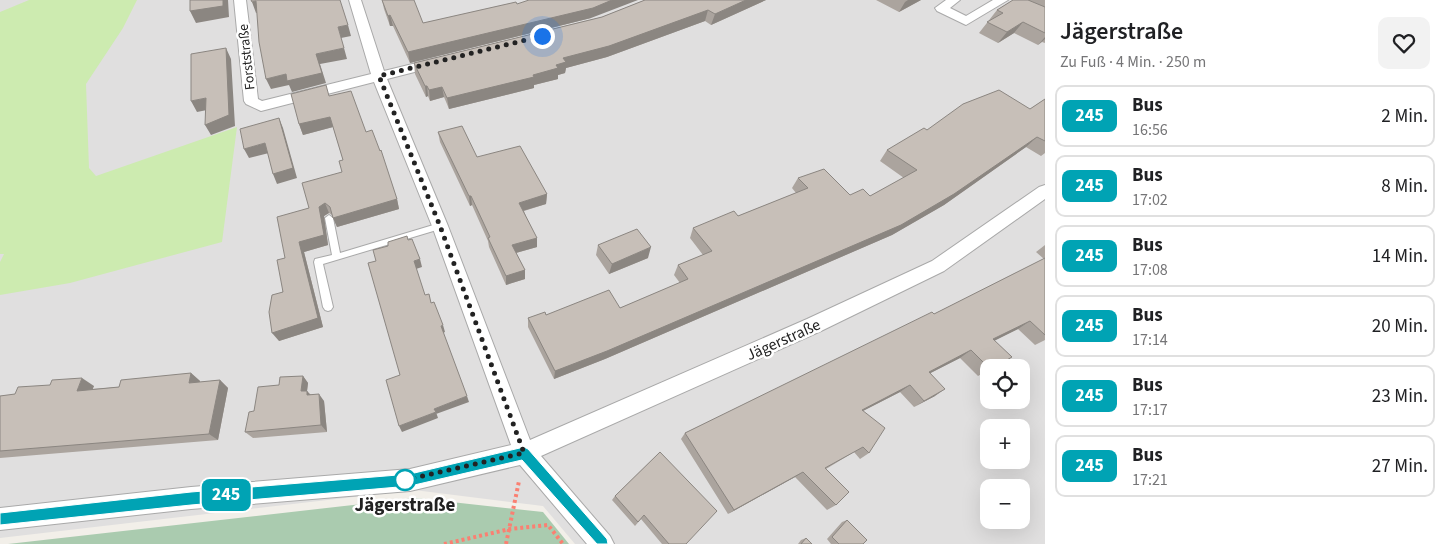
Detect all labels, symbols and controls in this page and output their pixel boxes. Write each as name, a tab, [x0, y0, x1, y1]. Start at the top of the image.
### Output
text: Jägerstraße	[1060, 14, 1183, 49]
button: heart	[1378, 17, 1430, 69]
street label: Forststraße	[234, 23, 260, 91]
your location	[530, 24, 555, 49]
text: Zu Fuß · 4 Min. · 250 m	[1060, 51, 1206, 73]
text: Bus	[1132, 92, 1163, 119]
text: 245	[1075, 103, 1104, 128]
text: 2 Min.	[1381, 103, 1428, 130]
text: 16:56	[1132, 119, 1168, 141]
text: Bus	[1132, 162, 1163, 189]
text: 245	[1075, 173, 1104, 198]
text: 8 Min.	[1381, 173, 1428, 200]
text: 17:02	[1132, 189, 1168, 211]
text: Bus	[1132, 232, 1163, 259]
text: 245	[1075, 243, 1104, 268]
text: 14 Min.	[1372, 243, 1428, 270]
text: 17:08	[1132, 259, 1168, 281]
text: Bus	[1132, 302, 1163, 329]
text: 245	[1075, 313, 1104, 338]
text: 20 Min.	[1372, 313, 1428, 340]
street label: Jägerstraße	[743, 314, 824, 366]
text: 17:14	[1132, 329, 1168, 351]
map controls	[980, 359, 1030, 529]
button: locate	[980, 359, 1030, 409]
text: Bus	[1132, 372, 1163, 399]
text: 245	[1075, 383, 1104, 408]
text: 23 Min.	[1372, 383, 1428, 410]
text: 17:17	[1132, 399, 1168, 421]
button: +	[980, 419, 1030, 469]
text: Bus	[1132, 442, 1163, 469]
text: 245	[1075, 453, 1104, 478]
text: 27 Min.	[1372, 453, 1428, 480]
marker: Jägerstraße	[394, 469, 416, 491]
text: 17:21	[1132, 469, 1168, 491]
line badge: 245	[197, 479, 255, 511]
button: −	[980, 479, 1030, 529]
text: 245	[212, 482, 240, 507]
place label: Jägerstraße	[355, 492, 456, 519]

